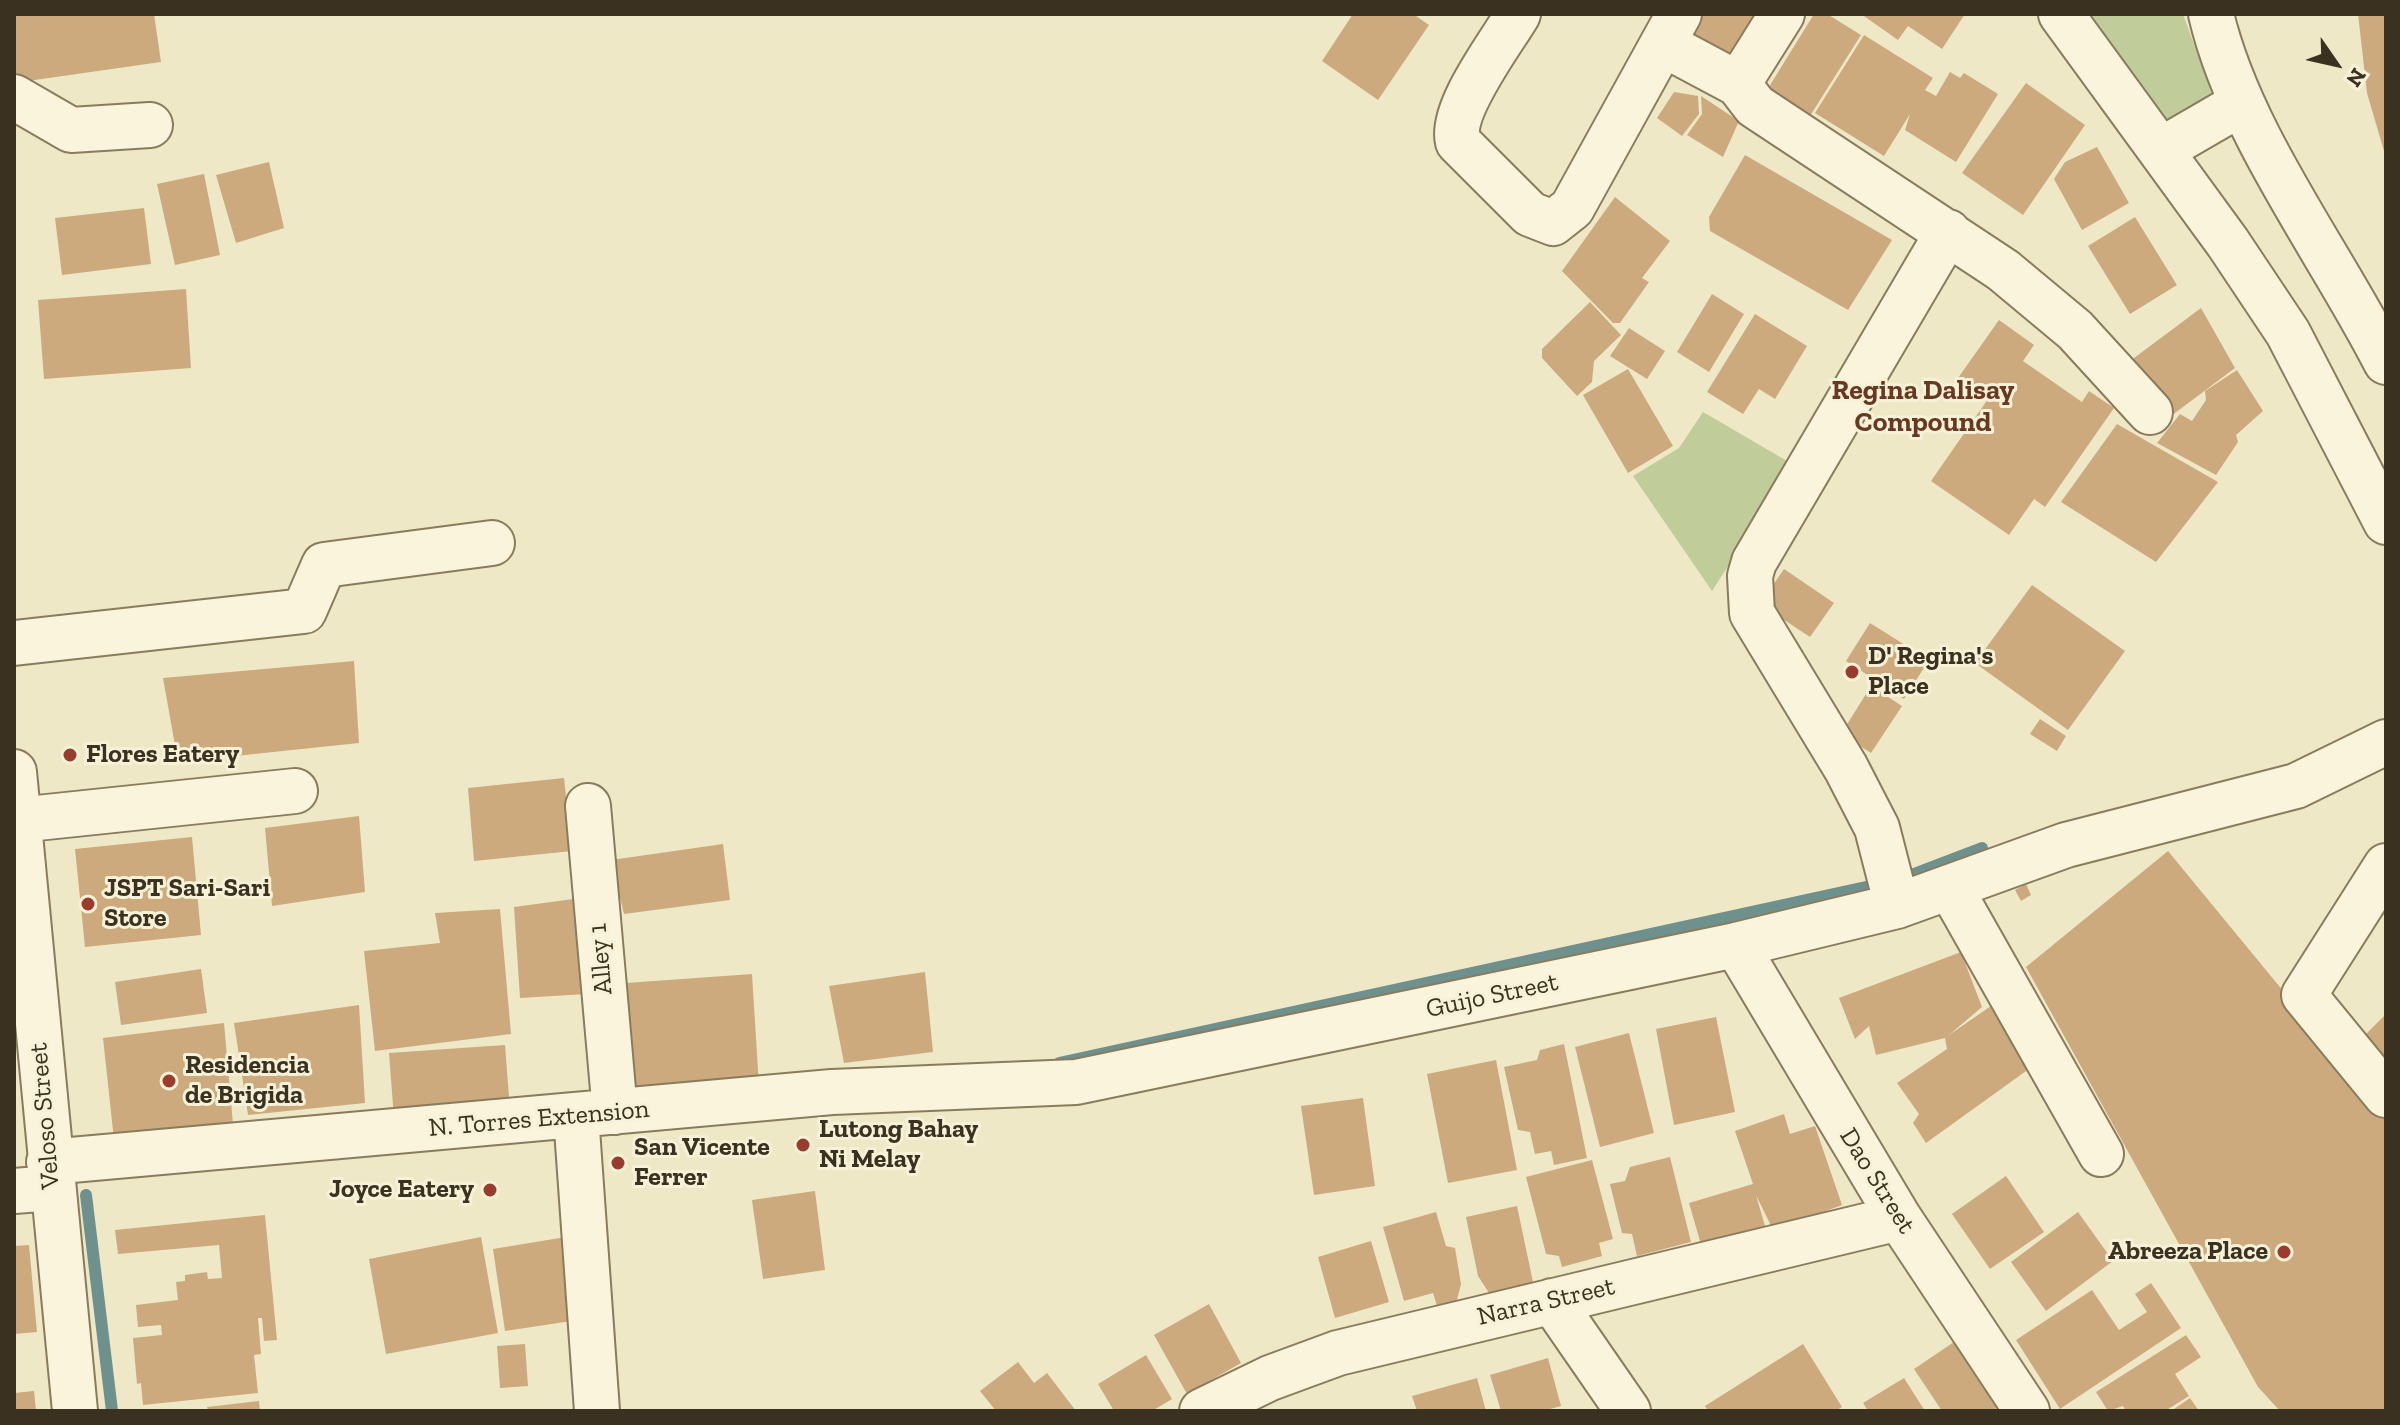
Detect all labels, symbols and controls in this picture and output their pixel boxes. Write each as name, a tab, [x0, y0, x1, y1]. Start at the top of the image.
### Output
north arrow	[2296, 24, 2376, 104]
text: N	[2340, 63, 2372, 92]
district label: Regina Dalisay Compound	[1832, 374, 2014, 440]
place label: D' Regina's Place	[1868, 641, 1994, 702]
marker: D' Regina's Place	[1843, 663, 1861, 681]
place label: Flores Eatery	[86, 739, 239, 771]
marker: Flores Eatery	[61, 746, 79, 764]
place label: JSPT Sari-Sari Store	[104, 873, 270, 934]
marker: JSPT Sari-Sari Store	[79, 895, 97, 913]
street label: Alley 1	[582, 922, 620, 996]
street label: Guijo Street	[1423, 967, 1561, 1025]
street label: Veloso Street	[23, 1042, 67, 1190]
place label: Residencia de Brigida	[185, 1050, 310, 1112]
marker: Residencia de Brigida	[160, 1072, 178, 1090]
street label: N. Torres Extension	[427, 1094, 651, 1144]
place label: Lutong Bahay Ni Melay	[819, 1114, 978, 1176]
street label: Dao Street	[1832, 1122, 1922, 1240]
place label: San Vicente Ferrer	[634, 1132, 770, 1194]
marker: Lutong Bahay Ni Melay	[794, 1136, 812, 1154]
marker: San Vicente Ferrer	[609, 1154, 627, 1172]
place label: Joyce Eatery	[329, 1174, 474, 1206]
marker: Joyce Eatery	[481, 1181, 499, 1199]
place label: Abreeza Place	[2108, 1236, 2268, 1268]
marker: Abreeza Place	[2275, 1243, 2293, 1261]
street label: Narra Street	[1474, 1271, 1618, 1333]

